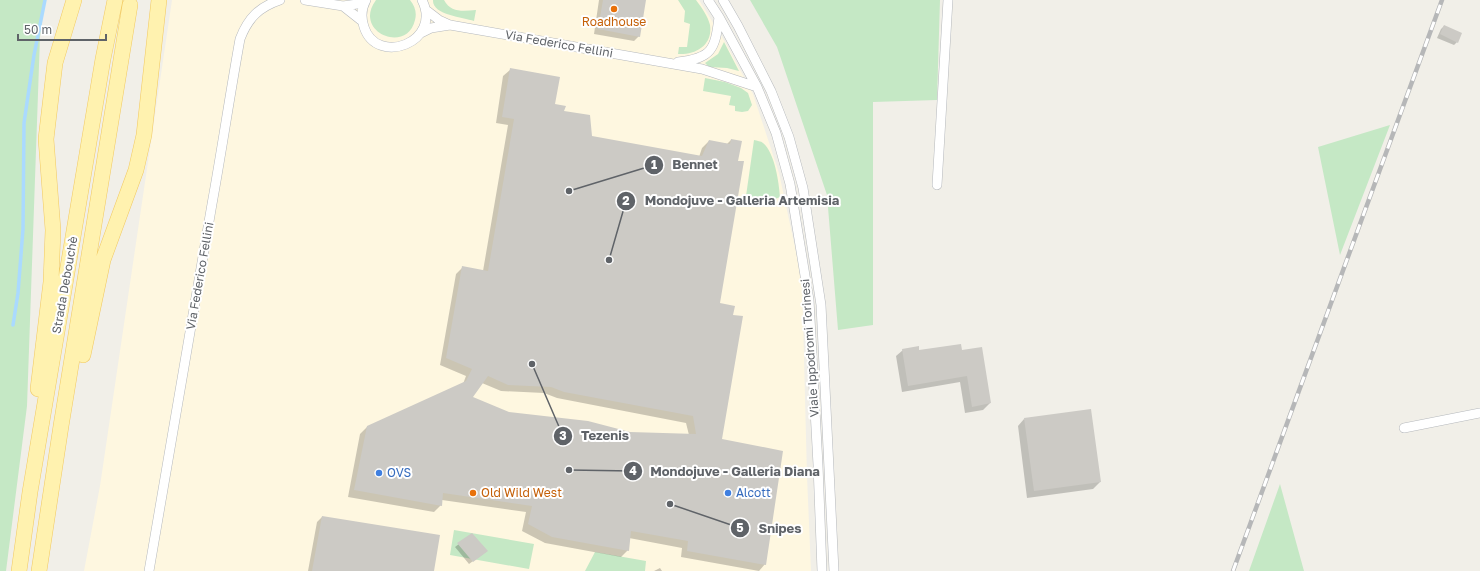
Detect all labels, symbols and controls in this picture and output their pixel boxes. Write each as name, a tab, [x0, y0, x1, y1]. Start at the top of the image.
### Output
marker: Roadhouse	[609, 4, 619, 14]
place label: Roadhouse	[582, 14, 646, 29]
scale bar	[18, 16, 106, 42]
text: 50 m	[24, 22, 52, 37]
street label: Via Federico Fellini	[504, 27, 614, 60]
callout: Bennet	[644, 152, 725, 177]
text: Bennet	[672, 156, 718, 172]
text: 1	[651, 157, 657, 172]
callout: Mondojuve - Galleria Artemisia	[616, 188, 847, 213]
text: Mondojuve - Galleria Artemisia	[645, 192, 840, 208]
text: 2	[622, 193, 630, 208]
street label: Via Federico Fellini	[183, 221, 216, 331]
street label: Strada Debouchè	[49, 235, 80, 335]
street label: Viale Ippodromi Torinesi	[797, 278, 822, 418]
callout: Tezenis	[553, 423, 637, 448]
text: Tezenis	[581, 427, 629, 443]
text: 3	[559, 428, 567, 443]
callout: Mondojuve - Galleria Diana	[623, 458, 828, 483]
text: 4	[629, 463, 637, 478]
text: Mondojuve - Galleria Diana	[650, 463, 820, 479]
place label: OVS	[387, 465, 412, 480]
marker: OVS	[374, 468, 384, 478]
place label: Old Wild West	[481, 485, 562, 500]
place label: Alcott	[736, 485, 771, 500]
marker: Old Wild West	[468, 488, 478, 498]
marker: Alcott	[723, 488, 733, 498]
callout: Snipes	[730, 516, 809, 541]
text: 5	[736, 520, 744, 535]
text: Snipes	[758, 520, 802, 536]

